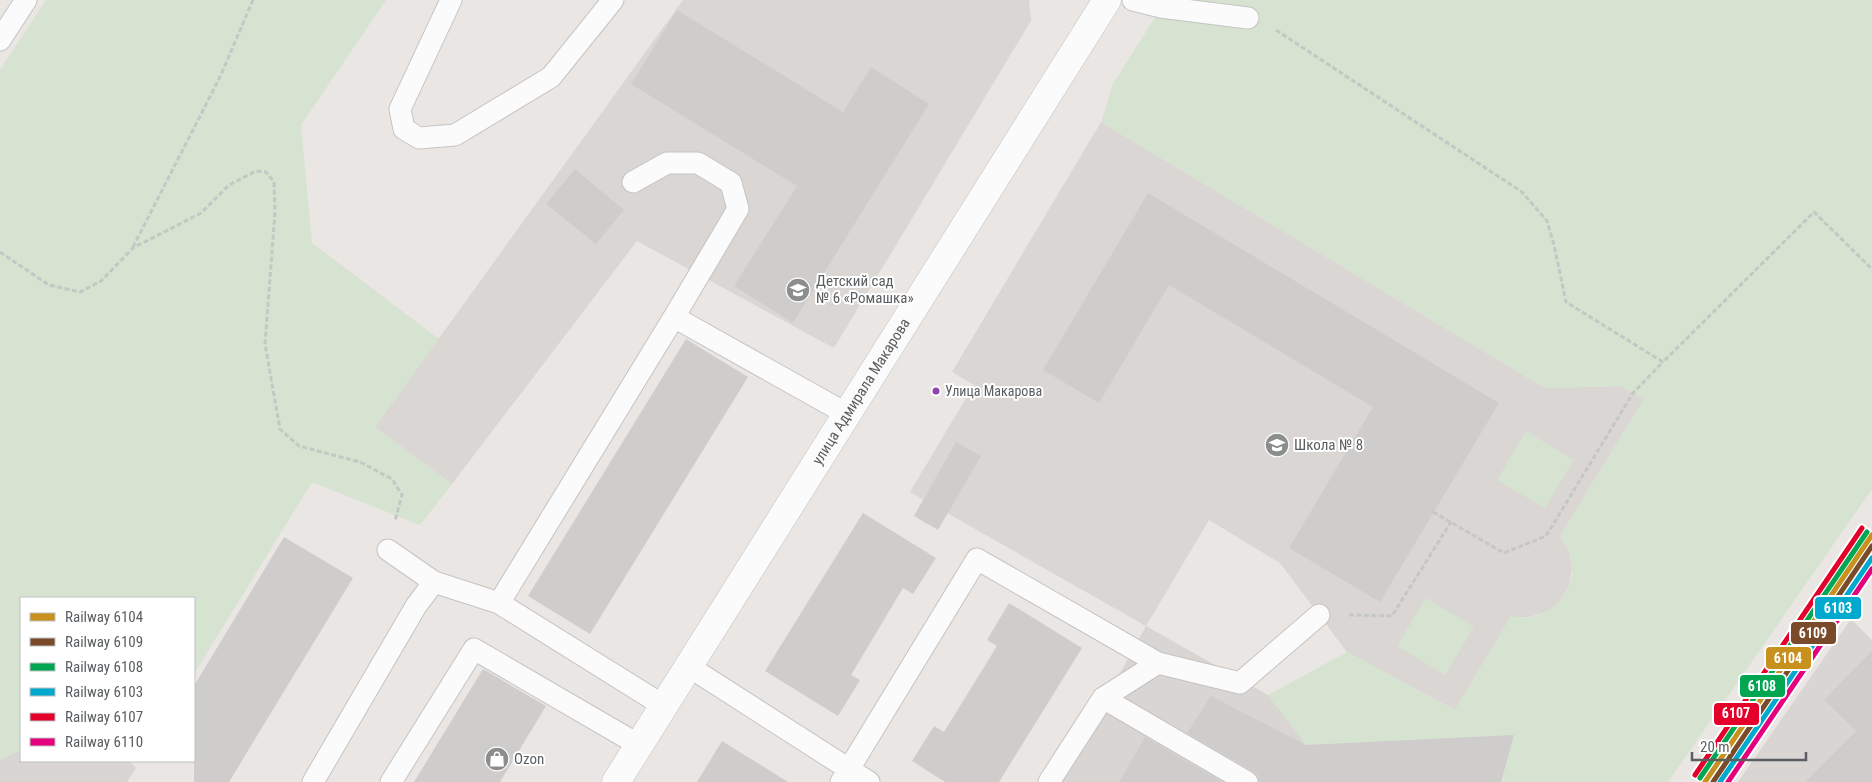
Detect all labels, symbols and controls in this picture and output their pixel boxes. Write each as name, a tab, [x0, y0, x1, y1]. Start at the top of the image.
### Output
place label: Детский сад № 6 «Ромашка»	[816, 272, 914, 307]
school or university icon: Детский сад № 6 «Ромашка»	[785, 277, 811, 303]
street label: улица Адмирала Макарова	[808, 315, 914, 468]
place label: Улица Макарова	[945, 383, 1042, 399]
marker: Улица Макарова	[931, 386, 941, 396]
school or university icon: Школа № 8	[1264, 432, 1290, 458]
place label: Школа № 8	[1294, 436, 1363, 454]
line badge: 6103	[1814, 596, 1862, 620]
legend	[20, 597, 195, 762]
text: 6103	[1824, 600, 1852, 616]
text: Railway 6104	[65, 608, 143, 626]
line badge: 6109	[1790, 621, 1837, 645]
text: 6109	[1799, 625, 1827, 641]
text: Railway 6109	[65, 633, 143, 651]
line badge: 6104	[1765, 646, 1812, 670]
text: 6104	[1774, 650, 1802, 666]
text: Railway 6108	[65, 658, 143, 676]
line badge: 6108	[1739, 674, 1786, 698]
text: 6108	[1748, 678, 1776, 694]
text: Railway 6103	[65, 683, 143, 701]
line badge: 6107	[1713, 702, 1760, 726]
text: 6107	[1722, 705, 1750, 721]
text: Railway 6107	[65, 708, 143, 726]
scale bar	[1692, 730, 1806, 762]
text: Railway 6110	[65, 733, 143, 751]
text: 20 m	[1700, 738, 1730, 756]
shop icon: Ozon	[484, 746, 510, 772]
place label: Ozon	[514, 750, 544, 768]

